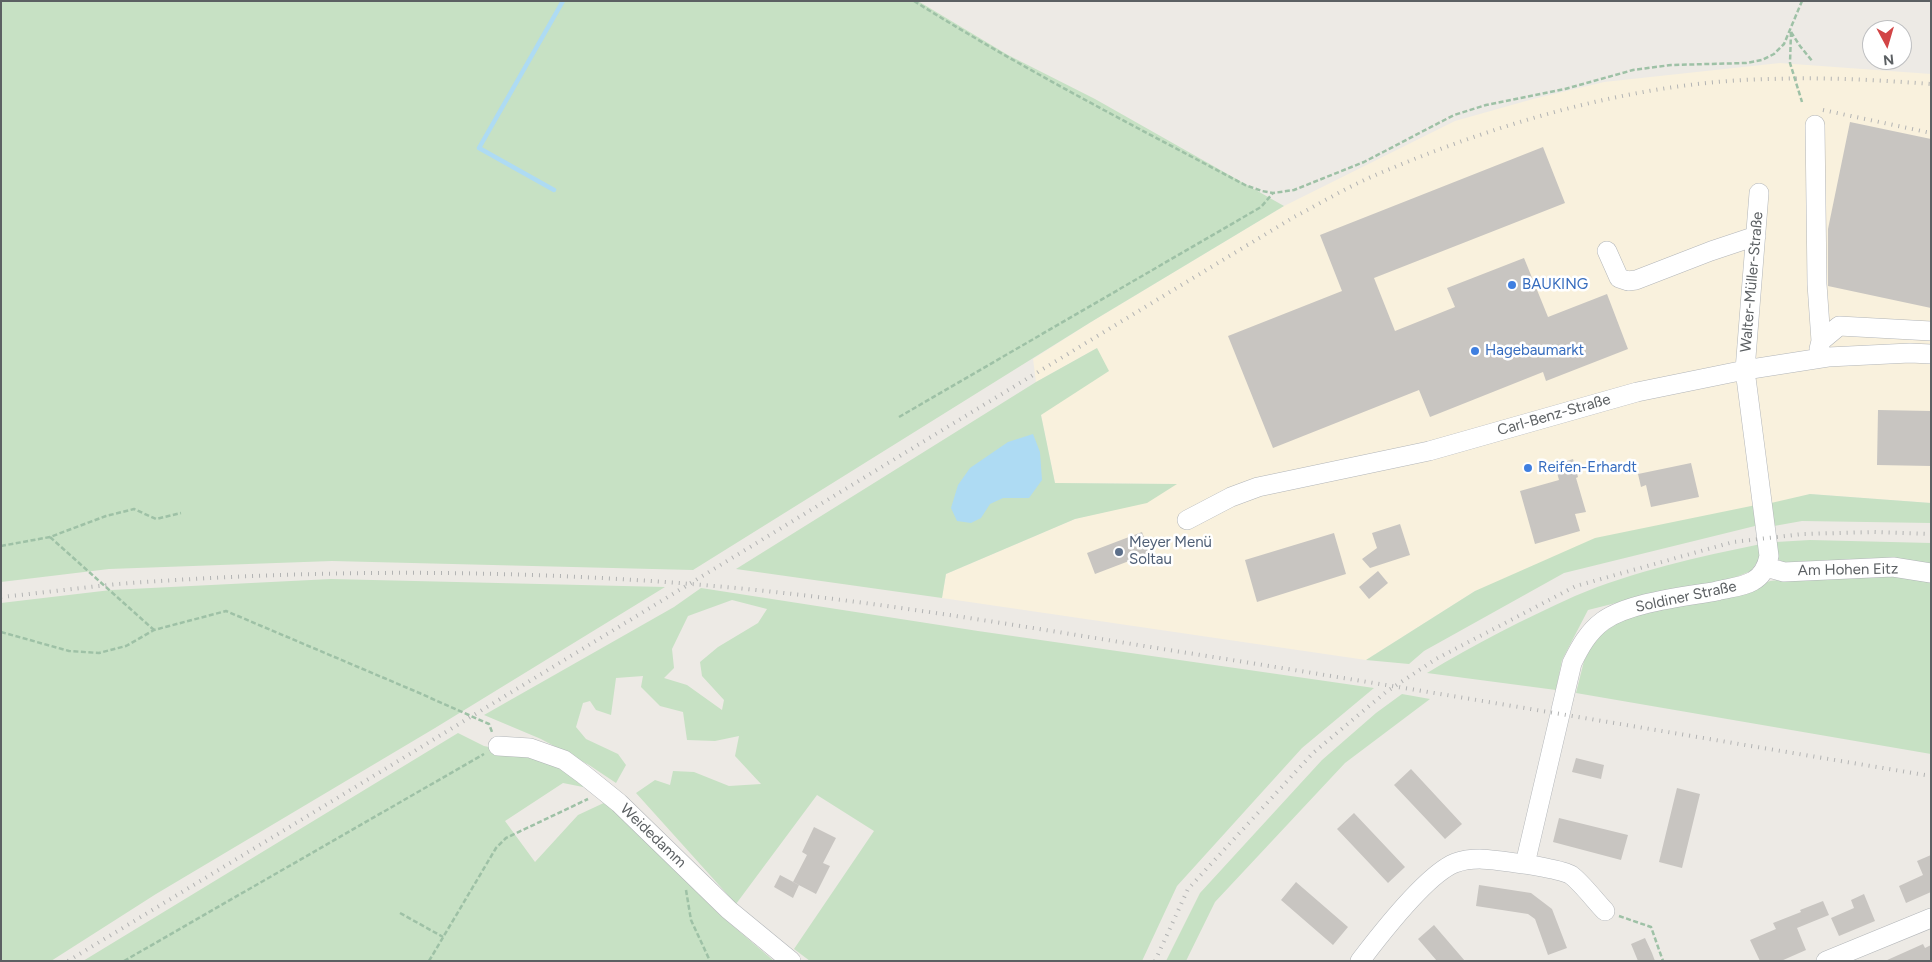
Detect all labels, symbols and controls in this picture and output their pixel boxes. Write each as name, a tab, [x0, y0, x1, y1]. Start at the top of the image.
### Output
north arrow	[1862, 20, 1912, 70]
text: N	[1882, 50, 1895, 68]
street label: Walter-Müller-Straße	[1737, 211, 1767, 353]
place label: BAUKING	[1522, 276, 1588, 294]
marker: BAUKING	[1506, 279, 1518, 291]
place label: Hagebaumarkt	[1485, 342, 1584, 360]
marker: Hagebaumarkt	[1469, 345, 1481, 357]
street label: Carl-Benz-Straße	[1495, 390, 1613, 440]
place label: Reifen-Erhardt	[1538, 459, 1637, 477]
marker: Reifen-Erhardt	[1522, 462, 1534, 474]
place label: Meyer Menü Soltau	[1129, 534, 1212, 569]
marker: Meyer Menü Soltau	[1113, 546, 1125, 558]
street label: Am Hohen Eitz	[1798, 560, 1898, 580]
street label: Soldiner Straße	[1634, 577, 1738, 617]
street label: Weidedamm	[616, 800, 690, 872]

